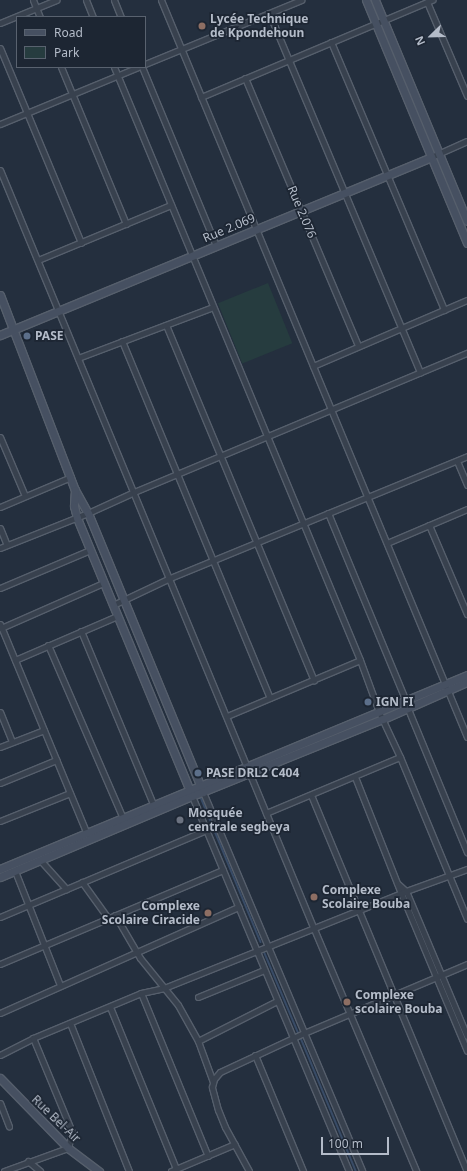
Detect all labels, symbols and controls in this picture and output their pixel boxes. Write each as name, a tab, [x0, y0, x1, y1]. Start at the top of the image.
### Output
place label: Lycée Technique de Kpondehoun	[210, 12, 308, 40]
legend	[16, 16, 146, 68]
north arrow	[411, 16, 451, 56]
marker: Lycée Technique de Kpondehoun	[197, 21, 207, 31]
text: Road	[54, 24, 83, 41]
text: N	[411, 34, 428, 48]
text: Park	[54, 44, 79, 61]
street label: Rue 2.076	[285, 184, 319, 240]
street label: Rue 2.069	[201, 211, 257, 245]
place label: PASE	[35, 329, 63, 343]
marker: PASE	[22, 331, 32, 341]
place label: IGN FI	[376, 695, 413, 709]
marker: IGN FI	[363, 697, 373, 707]
place label: PASE DRL2 C404	[206, 766, 299, 780]
marker: PASE DRL2 C404	[193, 768, 203, 778]
place label: Mosquée centrale segbeya	[188, 806, 290, 834]
marker: Mosquée centrale segbeya	[175, 815, 185, 825]
place label: Complexe Scolaire Bouba	[322, 883, 410, 911]
marker: Complexe Scolaire Bouba	[309, 892, 319, 902]
place label: Complexe Scolaire Ciracide	[102, 899, 200, 927]
marker: Complexe Scolaire Ciracide	[203, 908, 213, 918]
place label: Complexe scolaire Bouba	[355, 988, 443, 1016]
marker: Complexe scolaire Bouba	[342, 997, 352, 1007]
street label: Rue Bel-Air	[29, 1092, 83, 1146]
scale bar	[323, 1129, 391, 1155]
text: 100 m	[328, 1135, 363, 1152]

